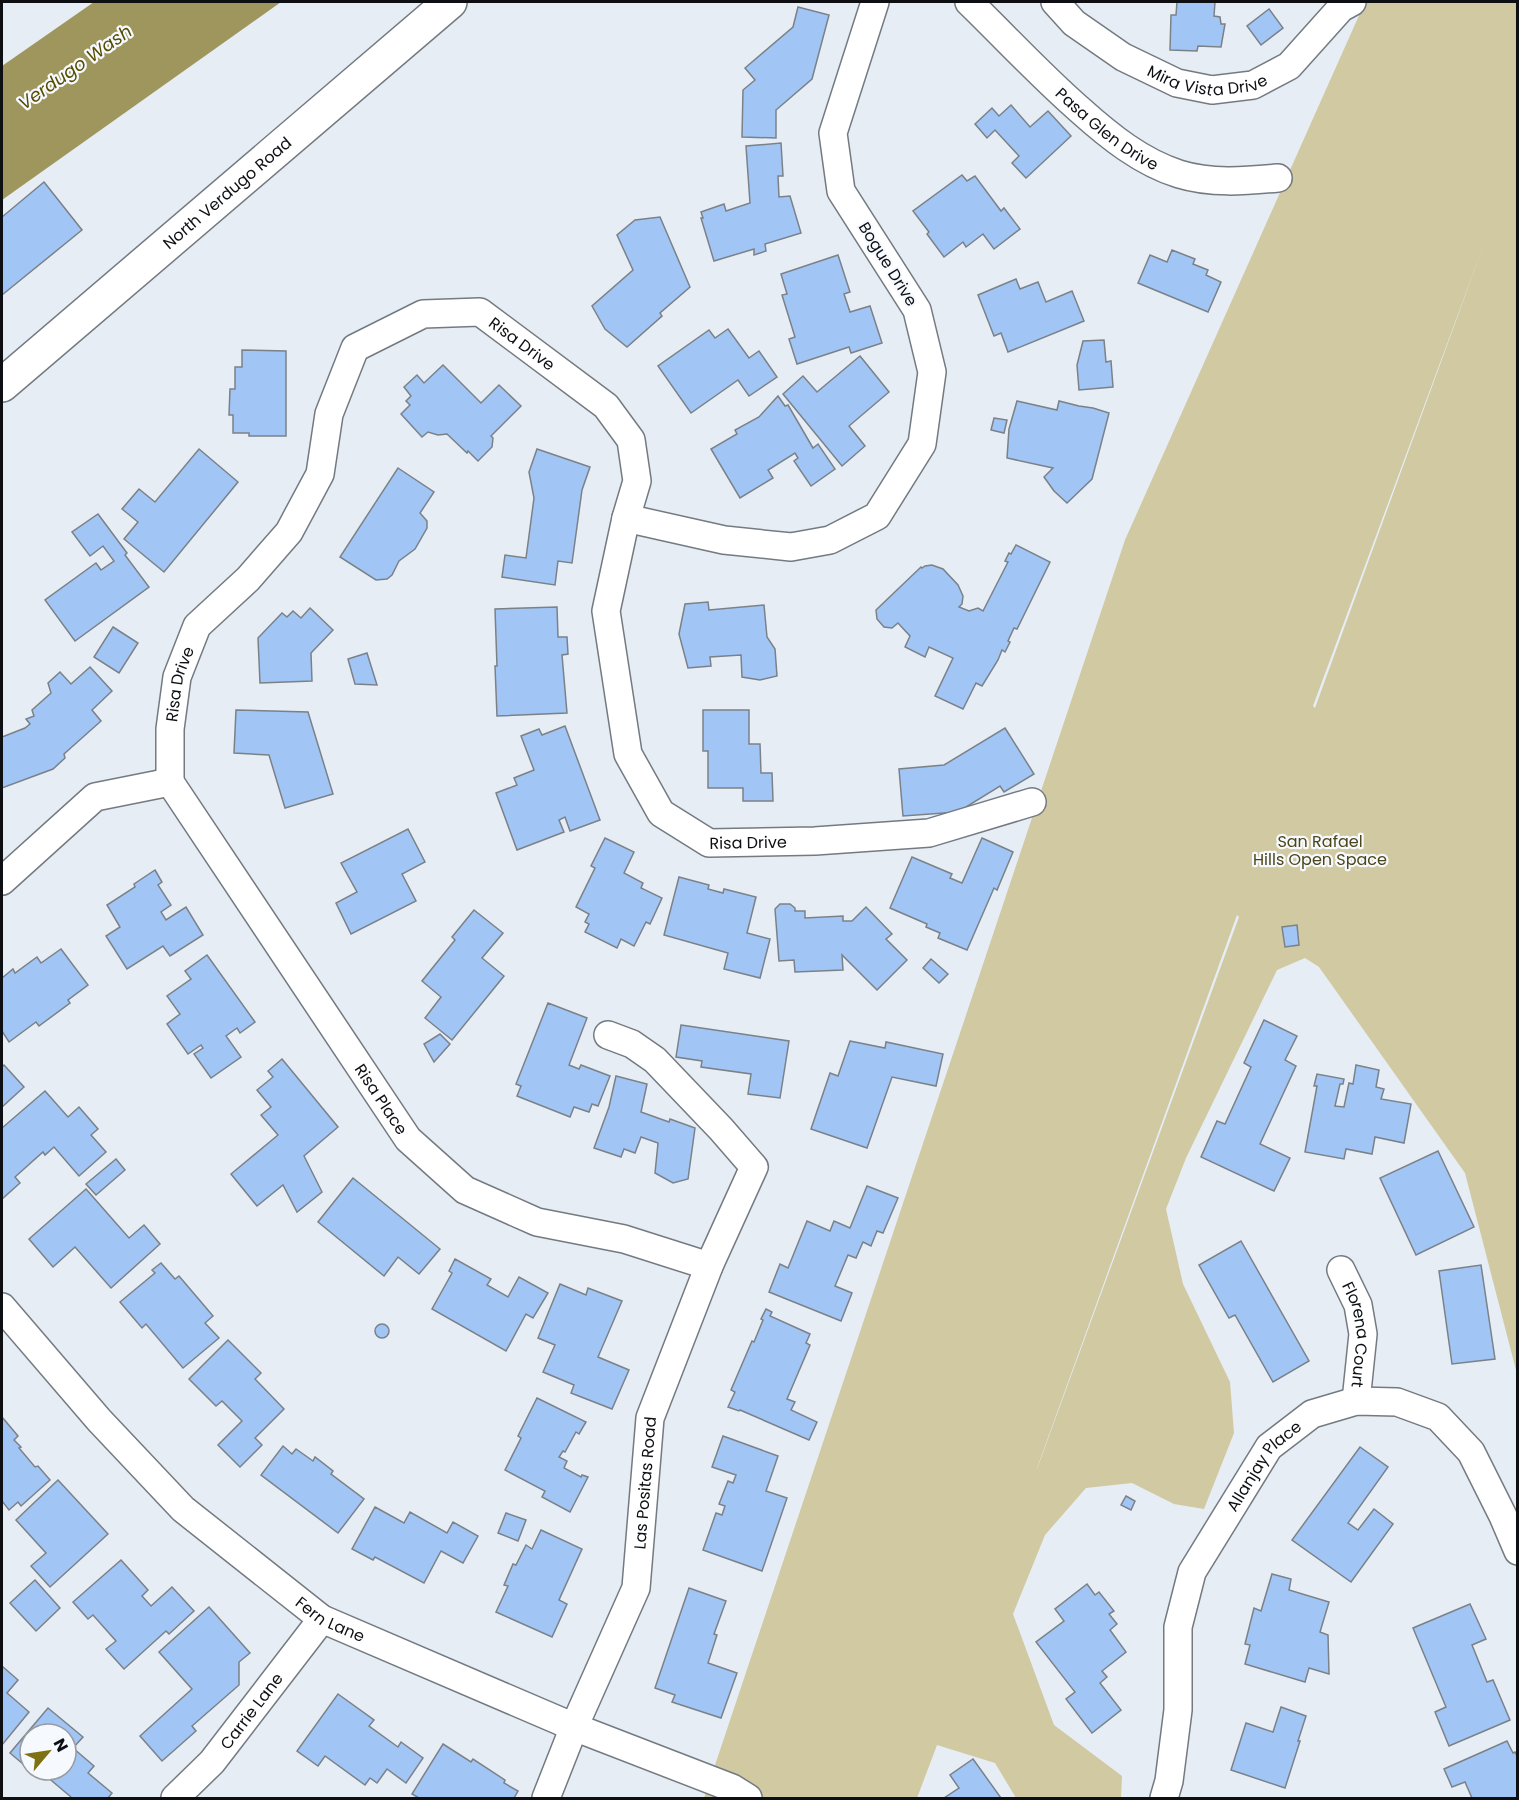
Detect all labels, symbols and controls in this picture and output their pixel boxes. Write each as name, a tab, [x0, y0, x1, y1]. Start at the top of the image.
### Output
water label: Verdugo Wash	[13, 18, 137, 116]
street label: Mira Vista Drive	[1144, 59, 1271, 101]
street label: Pasa Glen Drive	[1051, 82, 1162, 176]
street label: North Verdugo Road	[158, 131, 296, 254]
street label: Bogue Drive	[853, 217, 923, 311]
street label: Risa Drive	[484, 311, 560, 376]
street label: Risa Drive	[160, 643, 199, 723]
street label: Risa Drive	[709, 830, 787, 854]
park label: San Rafael Hills Open Space	[1253, 830, 1387, 871]
street label: Risa Place	[349, 1059, 413, 1139]
street label: Florena Court	[1337, 1277, 1375, 1389]
street label: Allanjay Place	[1221, 1415, 1306, 1516]
street label: Las Positas Road	[628, 1416, 662, 1550]
street label: Fern Lane	[291, 1591, 369, 1648]
street label: Carrie Lane	[214, 1668, 288, 1754]
north arrow	[18, 1722, 78, 1782]
text: N	[48, 1734, 74, 1756]

